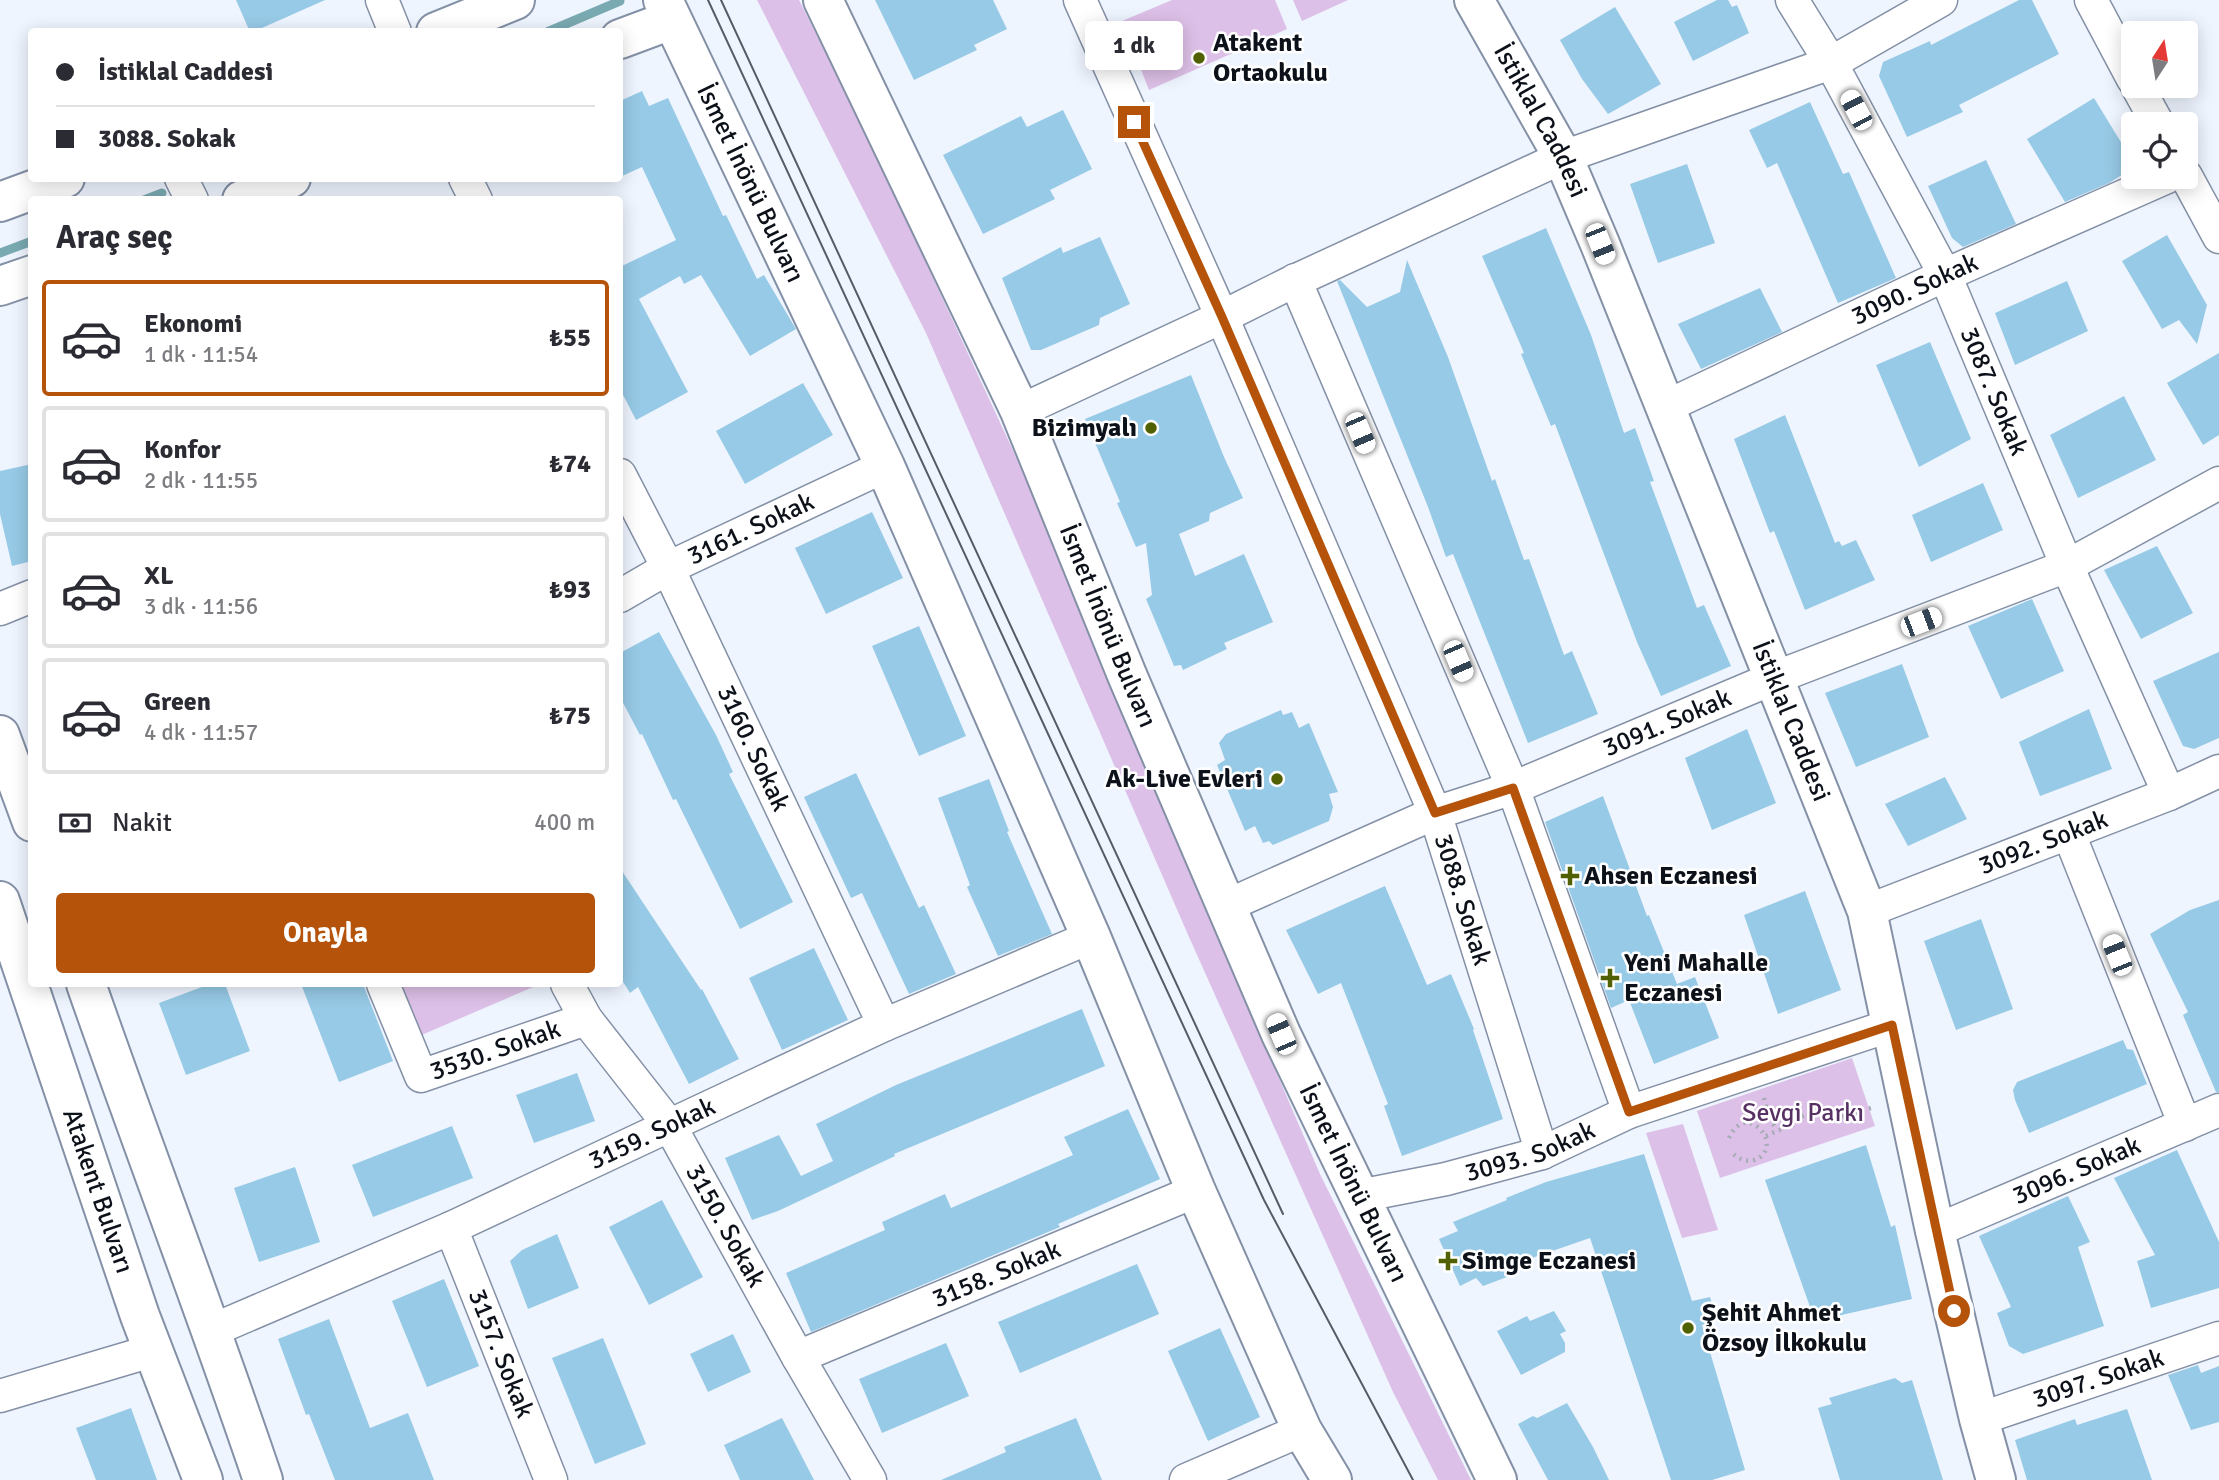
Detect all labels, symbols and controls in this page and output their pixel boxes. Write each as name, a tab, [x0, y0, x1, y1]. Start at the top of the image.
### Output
callout: 1 dk	[1085, 20, 1183, 69]
north arrow	[2121, 21, 2198, 98]
map controls	[2121, 21, 2198, 189]
place label: Atakent Ortaokulu	[1213, 27, 1328, 89]
text: 1 dk	[1113, 31, 1155, 60]
street label: İstiklal Caddesi	[1486, 38, 1594, 202]
marker: Atakent Ortaokulu	[1191, 50, 1207, 66]
text: İstiklal Caddesi	[98, 56, 273, 88]
street label: İsmet İnönü Bulvarı	[689, 79, 811, 288]
car	[1837, 87, 1876, 133]
route end	[1118, 106, 1150, 138]
button: locate	[2121, 112, 2198, 189]
text: 3088. Sokak	[98, 123, 236, 155]
text: Araç seç	[56, 218, 173, 257]
car	[1583, 221, 1618, 267]
street label: 3090. Sokak	[1846, 246, 1983, 333]
icon: car	[60, 307, 123, 370]
text: Ekonomi	[144, 308, 242, 340]
text: ₺55	[549, 322, 591, 354]
street label: 3087. Sokak	[1953, 322, 2035, 460]
text: 1 dk · 11:54	[144, 340, 258, 369]
car	[1343, 410, 1378, 456]
place label: Bizimyalı	[1032, 412, 1137, 444]
marker: Bizimyalı	[1143, 420, 1159, 436]
icon: car	[60, 433, 123, 496]
text: Konfor	[144, 434, 221, 466]
text: ₺74	[549, 448, 591, 480]
text: 2 dk · 11:55	[144, 466, 258, 495]
street label: 3161. Sokak	[682, 486, 819, 573]
street label: İsmet İnönü Bulvarı	[1052, 520, 1164, 732]
icon: car	[60, 559, 123, 622]
text: XL	[144, 560, 174, 592]
text: ₺93	[549, 574, 591, 606]
text: 3 dk · 11:56	[144, 592, 258, 621]
car	[1898, 605, 1945, 639]
street label: İstiklal Caddesi	[1745, 636, 1837, 806]
car	[1441, 638, 1476, 684]
street label: 3160. Sokak	[710, 680, 797, 817]
street label: 3091. Sokak	[1598, 682, 1736, 764]
icon: car	[60, 685, 123, 748]
text: Green	[144, 686, 211, 718]
text: ₺75	[549, 700, 591, 732]
text: 4 dk · 11:57	[144, 718, 258, 747]
place label: Ak-Live Evleri	[1106, 763, 1263, 795]
marker: Ak-Live Evleri	[1269, 771, 1285, 787]
street label: 3092. Sokak	[1974, 803, 2112, 882]
icon: cash	[56, 804, 94, 842]
text: Nakit	[112, 807, 172, 839]
text: 400 m	[534, 808, 595, 837]
street label: 3088. Sokak	[1427, 830, 1498, 969]
place label: Ahsen Eczanesi	[1584, 860, 1758, 892]
marker: Ahsen Eczanesi	[1562, 868, 1578, 884]
button: Onayla	[56, 893, 595, 973]
car	[2100, 932, 2135, 978]
place label: Yeni Mahalle Eczanesi	[1623, 947, 1768, 1009]
marker: Yeni Mahalle Eczanesi	[1602, 970, 1618, 986]
car	[1264, 1011, 1299, 1057]
street label: 3530. Sokak	[426, 1013, 565, 1088]
street label: İsmet İnönü Bulvarı	[1292, 1079, 1415, 1288]
street label: 3159. Sokak	[584, 1090, 720, 1177]
park label: Sevgi Parkı	[1742, 1097, 1864, 1129]
street label: Atakent Bulvarı	[55, 1104, 140, 1277]
street label: 3093. Sokak	[1461, 1114, 1600, 1189]
street label: 3096. Sokak	[2008, 1129, 2146, 1212]
street label: 3150. Sokak	[678, 1159, 772, 1293]
street label: 3158. Sokak	[927, 1233, 1065, 1315]
place label: Simge Eczanesi	[1462, 1245, 1636, 1277]
marker: Simge Eczanesi	[1440, 1253, 1456, 1269]
street label: 3157. Sokak	[461, 1284, 541, 1423]
route start	[1938, 1295, 1970, 1327]
place label: Şehit Ahmet Özsoy İlkokulu	[1702, 1297, 1867, 1359]
marker: Şehit Ahmet Özsoy İlkokulu	[1680, 1320, 1696, 1336]
street label: 3097. Sokak	[2029, 1342, 2168, 1416]

